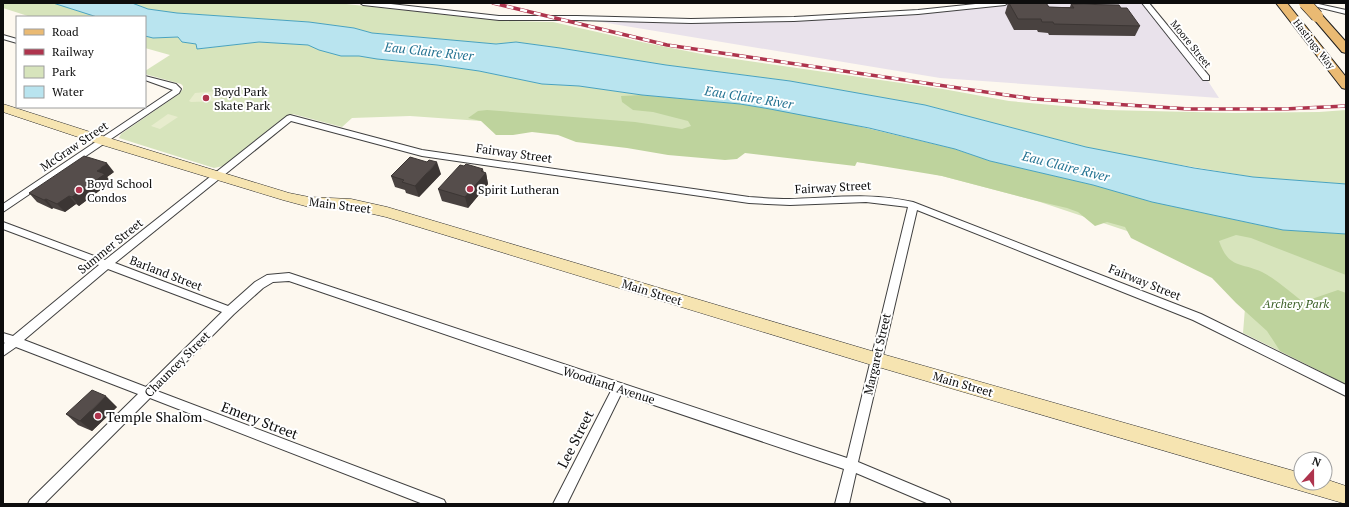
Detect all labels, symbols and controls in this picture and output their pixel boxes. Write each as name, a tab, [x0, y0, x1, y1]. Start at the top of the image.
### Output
legend	[16, 16, 146, 108]
street label: Hastings Way	[1290, 16, 1338, 72]
street label: Moore Street	[1168, 17, 1214, 71]
text: Road	[52, 24, 79, 39]
water label: Eau Claire River	[383, 37, 475, 65]
text: Railway	[52, 44, 95, 59]
text: Park	[52, 64, 77, 79]
water label: Eau Claire River	[702, 81, 796, 113]
text: Water	[52, 84, 84, 99]
place label: Boyd Park Skate Park	[214, 84, 271, 113]
marker: Boyd Park Skate Park	[201, 93, 211, 103]
street label: McGraw Street	[37, 118, 111, 174]
street label: Fairway Street	[475, 140, 554, 166]
water label: Eau Claire River	[1019, 146, 1113, 186]
place label: Boyd School Condos	[87, 176, 153, 205]
street label: Fairway Street	[794, 177, 872, 196]
place label: Spirit Lutheran	[478, 182, 559, 197]
marker: Spirit Lutheran	[465, 184, 475, 194]
marker: Boyd School Condos	[74, 185, 84, 195]
street label: Main Street	[308, 194, 372, 216]
street label: Summer Street	[74, 215, 146, 277]
street label: Barland Street	[128, 252, 205, 294]
street label: Fairway Street	[1107, 261, 1184, 304]
street label: Main Street	[620, 276, 684, 308]
park label: Archery Park	[1262, 296, 1329, 311]
street label: Margaret Street	[860, 311, 894, 396]
street label: Chauncey Street	[141, 328, 213, 400]
street label: Woodland Avenue	[561, 363, 657, 407]
street label: Main Street	[931, 368, 995, 400]
street label: Emery Street	[219, 397, 302, 444]
street label: Lee Street	[552, 406, 598, 471]
place label: Temple Shalom	[106, 407, 202, 426]
marker: Temple Shalom	[93, 411, 103, 421]
north arrow	[1293, 451, 1333, 491]
text: N	[1310, 454, 1324, 470]

